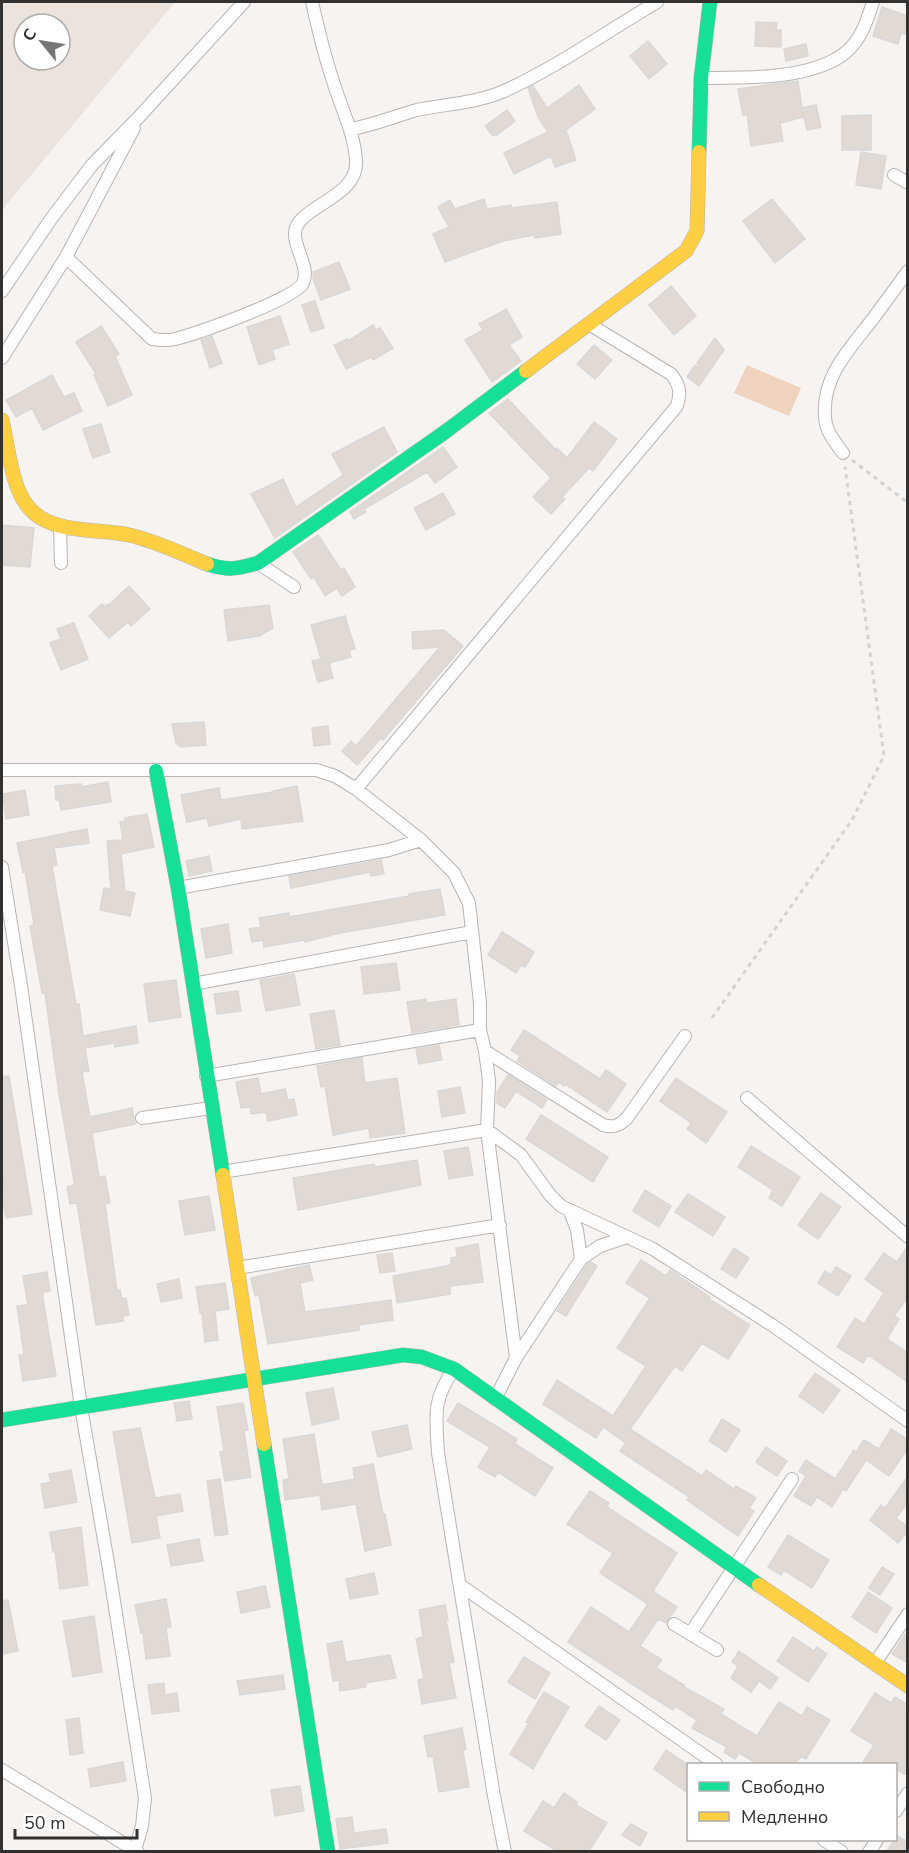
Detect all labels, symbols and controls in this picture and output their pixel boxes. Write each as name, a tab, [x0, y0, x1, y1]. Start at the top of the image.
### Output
north arrow	[12, 12, 72, 72]
text: С	[18, 25, 42, 45]
legend	[687, 1763, 897, 1841]
text: Свободно	[741, 1775, 825, 1799]
scale bar	[15, 1802, 136, 1840]
text: Медленно	[741, 1805, 828, 1829]
text: 50 m	[24, 1811, 66, 1835]

